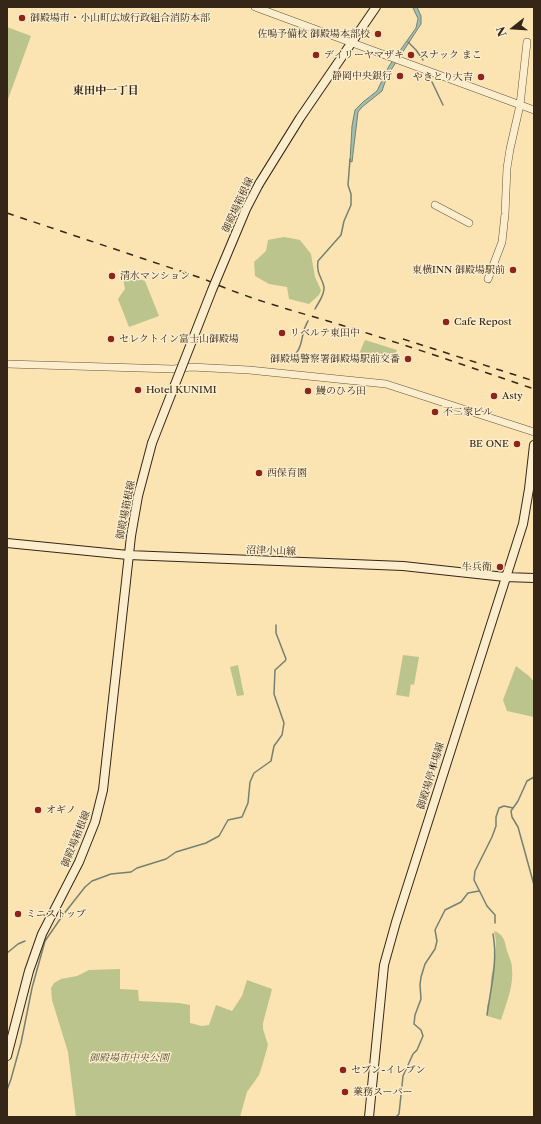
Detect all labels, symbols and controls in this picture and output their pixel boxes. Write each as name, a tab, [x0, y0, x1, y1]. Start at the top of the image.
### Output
north arrow	[493, 8, 533, 48]
place label: 御殿場市・小山町広域行政組合消防本部	[30, 12, 210, 24]
marker: 御殿場市・小山町広域行政組合消防本部	[17, 13, 27, 23]
text: N	[493, 25, 510, 38]
place label: 佐鳴予備校 御殿場本部校	[257, 28, 370, 40]
marker: 佐鳴予備校 御殿場本部校	[373, 29, 383, 39]
place label: デイリーヤマザキ	[324, 49, 404, 61]
place label: スナック まこ	[419, 49, 482, 61]
marker: デイリーヤマザキ	[311, 50, 321, 60]
marker: スナック まこ	[406, 50, 416, 60]
place label: 静岡中央銀行	[332, 70, 392, 82]
marker: 静岡中央銀行	[395, 71, 405, 81]
place label: やきとり大吉	[413, 71, 473, 83]
marker: やきとり大吉	[476, 72, 486, 82]
district label: 東田中一丁目	[73, 84, 139, 98]
street label: 御殿場箱根線	[220, 175, 256, 235]
place label: 東横INN 御殿場駅前	[412, 264, 505, 276]
marker: 東横INN 御殿場駅前	[508, 265, 518, 275]
place label: 清水マンション	[120, 270, 190, 282]
marker: 清水マンション	[107, 271, 117, 281]
place label: Cafe Repost	[454, 316, 512, 328]
marker: Cafe Repost	[441, 317, 451, 327]
place label: リベルテ東田中	[290, 327, 360, 339]
marker: リベルテ東田中	[277, 328, 287, 338]
place label: セレクトイン富士山御殿場	[119, 333, 239, 345]
marker: セレクトイン富士山御殿場	[106, 334, 116, 344]
place label: 御殿場警察署御殿場駅前交番	[270, 353, 400, 365]
marker: 御殿場警察署御殿場駅前交番	[403, 354, 413, 364]
place label: Hotel KUNIMI	[146, 384, 217, 396]
marker: Hotel KUNIMI	[133, 385, 143, 395]
place label: 鰻のひろ田	[316, 385, 366, 397]
marker: 鰻のひろ田	[303, 386, 313, 396]
place label: Asty	[502, 390, 523, 402]
marker: Asty	[489, 391, 499, 401]
place label: 不二家ビル	[443, 406, 493, 418]
marker: 不二家ビル	[430, 407, 440, 417]
place label: BE ONE	[469, 438, 509, 450]
marker: BE ONE	[512, 439, 522, 449]
place label: 西保育園	[267, 467, 307, 479]
marker: 西保育園	[254, 468, 264, 478]
street label: 御殿場箱根線	[114, 479, 138, 541]
street label: 沼津小山線	[246, 544, 296, 558]
place label: 牛兵衛	[462, 561, 492, 573]
marker: 牛兵衛	[495, 562, 505, 572]
street label: 御殿場停車場線	[415, 741, 447, 811]
place label: オギノ	[46, 804, 76, 816]
marker: オギノ	[33, 805, 43, 815]
street label: 御殿場箱根線	[59, 809, 93, 869]
place label: ミニストップ	[26, 908, 86, 920]
marker: ミニストップ	[13, 909, 23, 919]
park label: 御殿場市中央公園	[89, 1052, 169, 1064]
place label: セブン-イレブン	[351, 1064, 426, 1076]
marker: セブン-イレブン	[338, 1065, 348, 1075]
place label: 業務スーパー	[353, 1086, 412, 1098]
marker: 業務スーパー	[340, 1087, 350, 1097]

